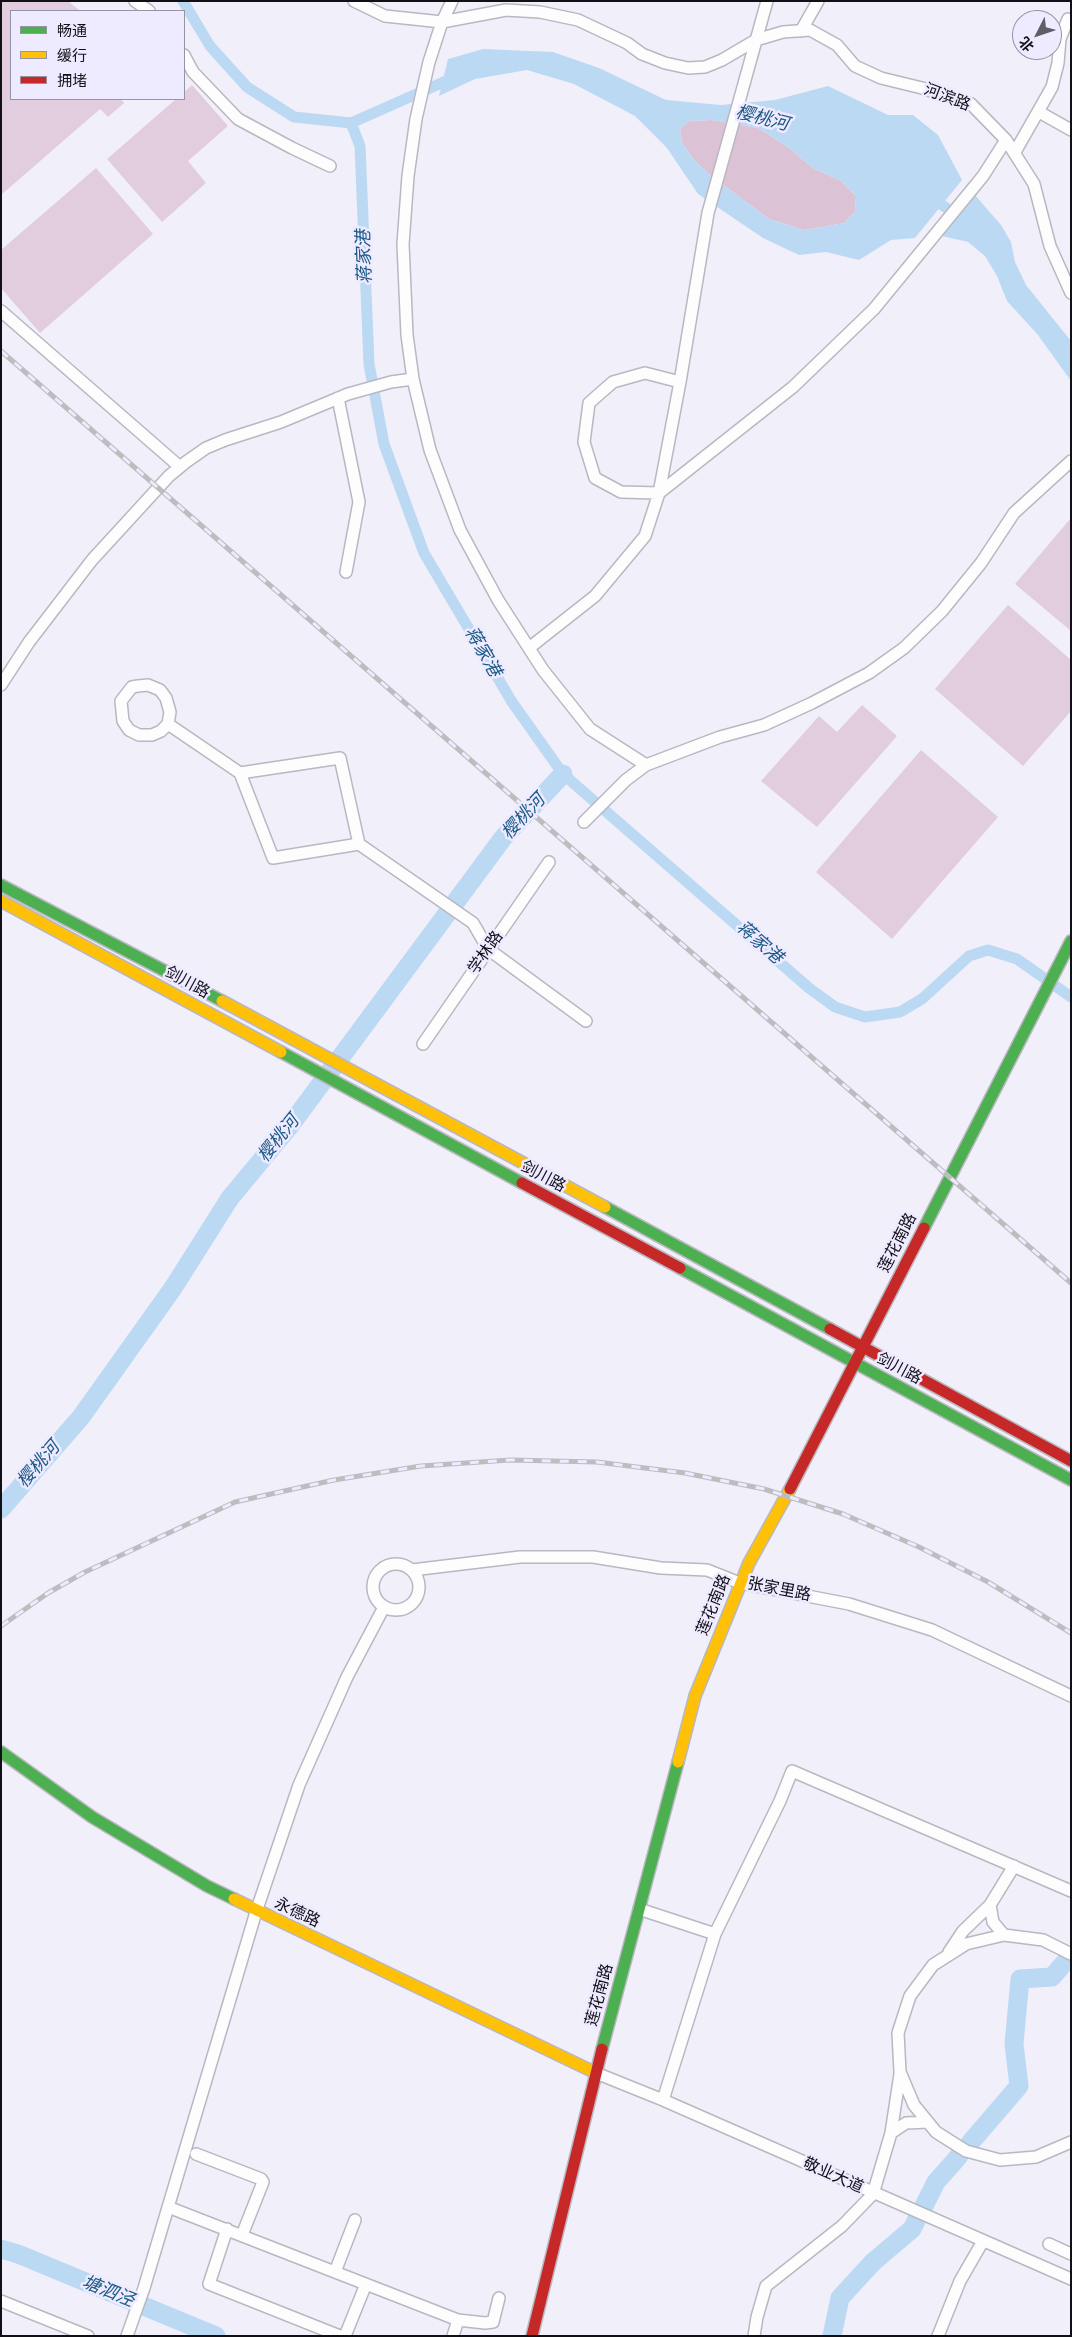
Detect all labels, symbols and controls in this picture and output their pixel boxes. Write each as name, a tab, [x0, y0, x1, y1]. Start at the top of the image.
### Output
legend	[10, 10, 185, 100]
north arrow	[1012, 10, 1062, 60]
text: 畅通	[57, 21, 87, 41]
text: 北	[1015, 33, 1038, 55]
text: 缓行	[57, 46, 87, 66]
text: 拥堵	[57, 71, 87, 91]
street label: 河滨路	[921, 80, 973, 116]
water label: 樱桃河	[733, 102, 791, 136]
water label: 蒋家港	[353, 230, 377, 284]
water label: 蒋家港	[459, 623, 505, 681]
water label: 樱桃河	[498, 790, 550, 844]
water label: 蒋家港	[732, 917, 786, 969]
street label: 学林路	[464, 928, 508, 978]
street label: 剑川路	[161, 963, 213, 1003]
water label: 樱桃河	[254, 1111, 304, 1167]
street label: 剑川路	[517, 1157, 569, 1197]
street label: 莲花南路	[875, 1210, 921, 1276]
street label: 剑川路	[873, 1349, 925, 1389]
water label: 樱桃河	[13, 1438, 65, 1492]
street label: 莲花南路	[693, 1572, 735, 1638]
street label: 张家里路	[746, 1574, 812, 1606]
street label: 永德路	[271, 1894, 323, 1932]
street label: 莲花南路	[582, 1962, 618, 2028]
street label: 敬业大道	[800, 2154, 866, 2198]
water label: 塘泗泾	[79, 2272, 137, 2312]

